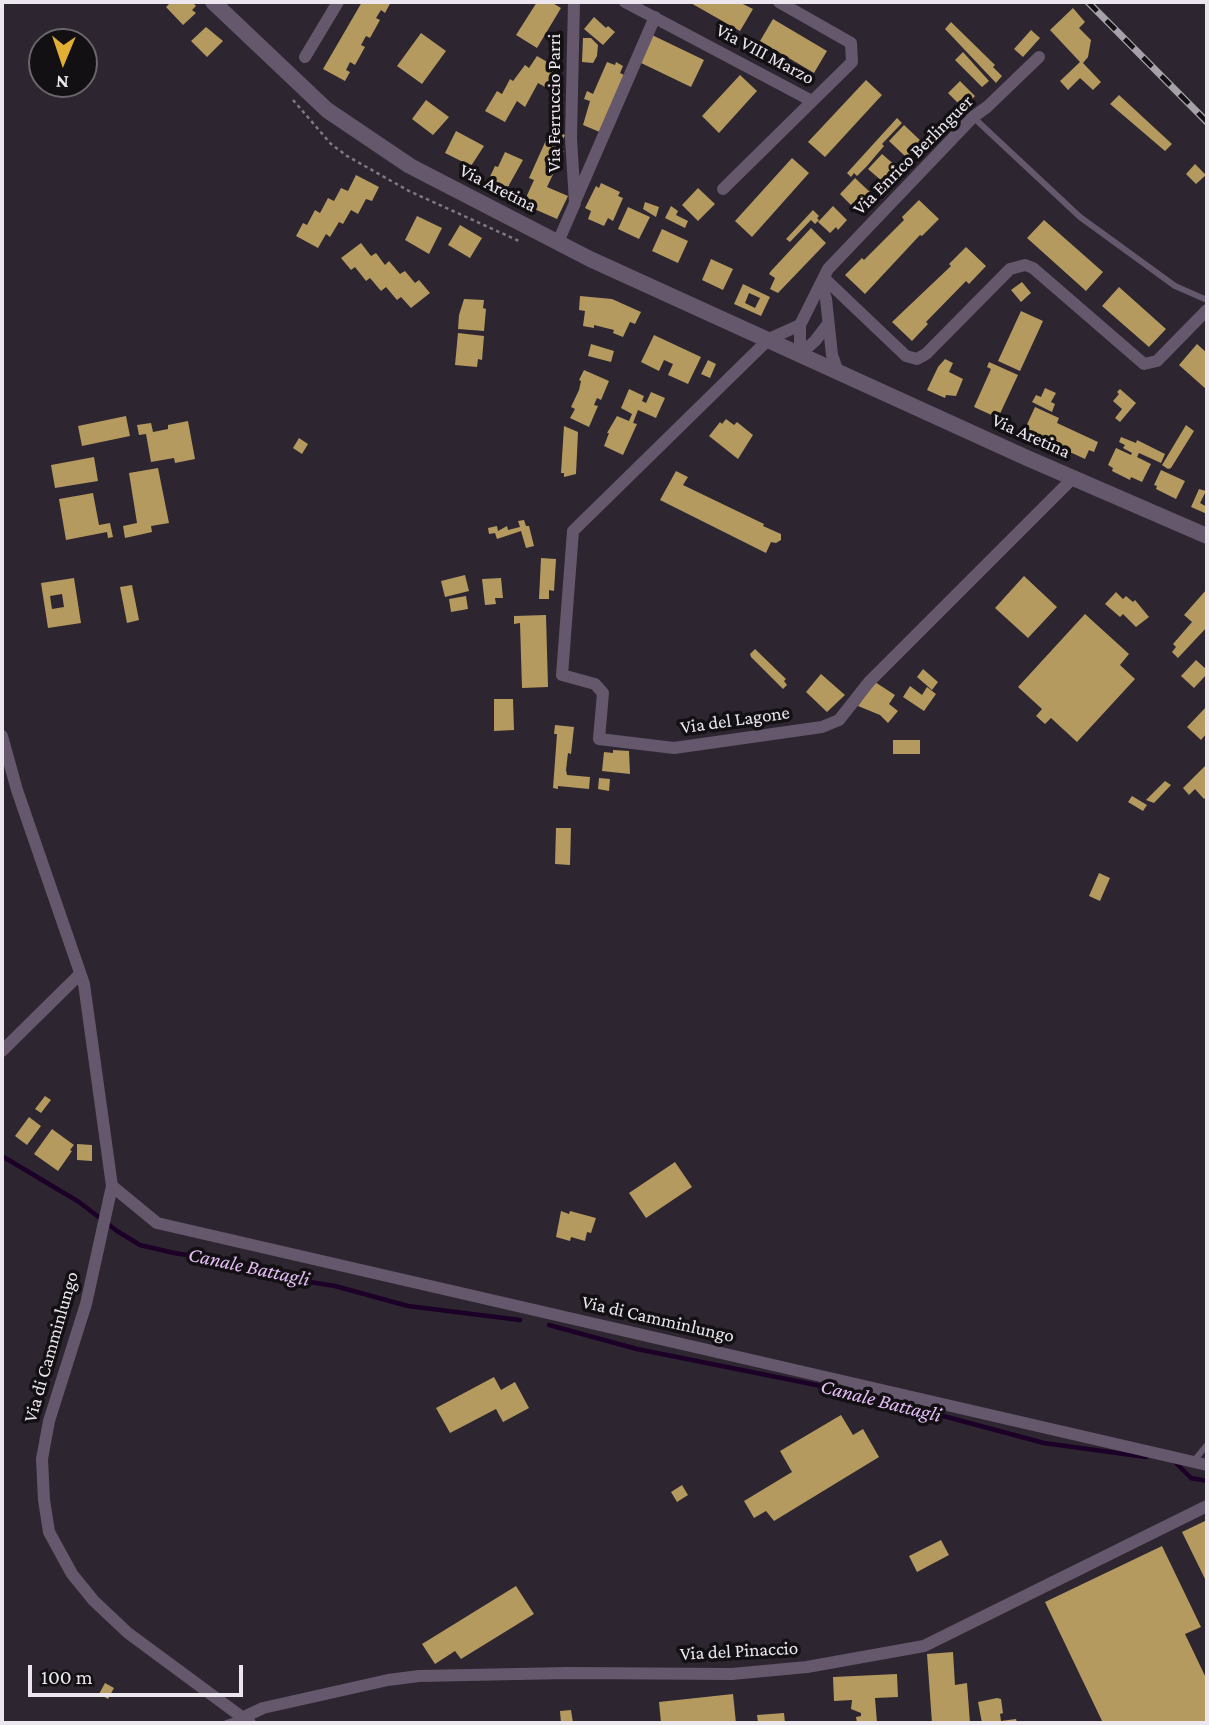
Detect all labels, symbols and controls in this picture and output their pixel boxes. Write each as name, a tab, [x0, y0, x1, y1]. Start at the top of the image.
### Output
street label: Via VIII Marzo	[712, 19, 818, 89]
north arrow	[28, 28, 98, 98]
street label: Via Ferruccio Parri	[543, 34, 565, 172]
text: N	[55, 72, 69, 93]
street label: Via Enrico Berlinguer	[848, 90, 978, 220]
street label: Via Aretina	[456, 159, 540, 217]
street label: Via Aretina	[988, 409, 1074, 463]
street label: Via del Lagone	[679, 701, 791, 739]
water label: Canale Battagli	[186, 1242, 312, 1292]
street label: Via di Camminlungo	[19, 1269, 83, 1425]
street label: Via di Camminlungo	[580, 1290, 736, 1348]
water label: Canale Battagli	[818, 1374, 944, 1428]
street label: Via del Pinaccio	[679, 1637, 799, 1665]
scale bar	[32, 1652, 247, 1696]
text: 100 m	[41, 1665, 93, 1689]

